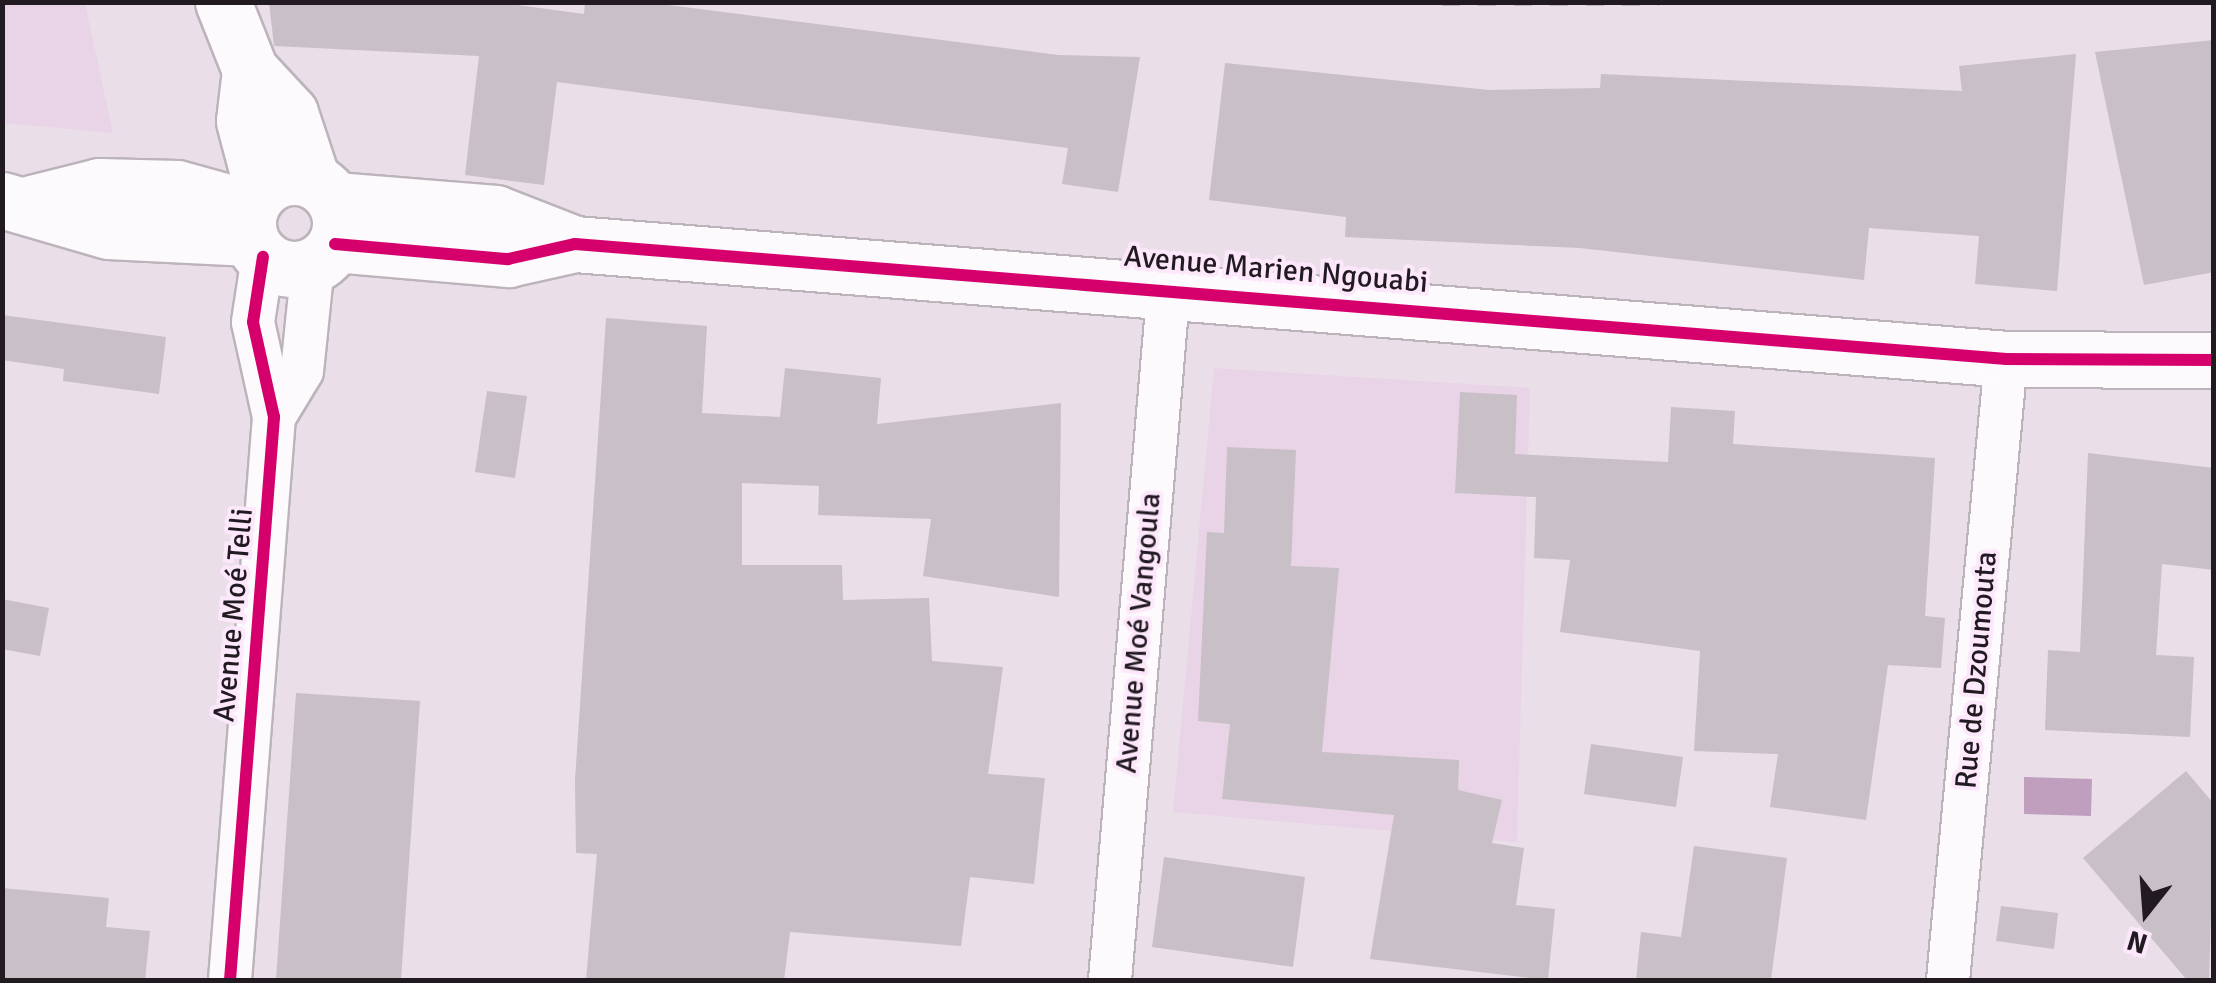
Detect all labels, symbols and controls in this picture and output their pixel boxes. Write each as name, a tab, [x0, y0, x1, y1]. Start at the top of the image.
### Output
street label: Avenue Marien Ngouabi	[1123, 239, 1429, 301]
street label: Avenue Moé Vangoula	[1109, 491, 1169, 775]
street label: Avenue Moé Telli	[207, 507, 261, 723]
street label: Rue de Dzoumouta	[1949, 550, 2005, 790]
north arrow	[2096, 863, 2196, 963]
text: N	[2123, 923, 2152, 961]

